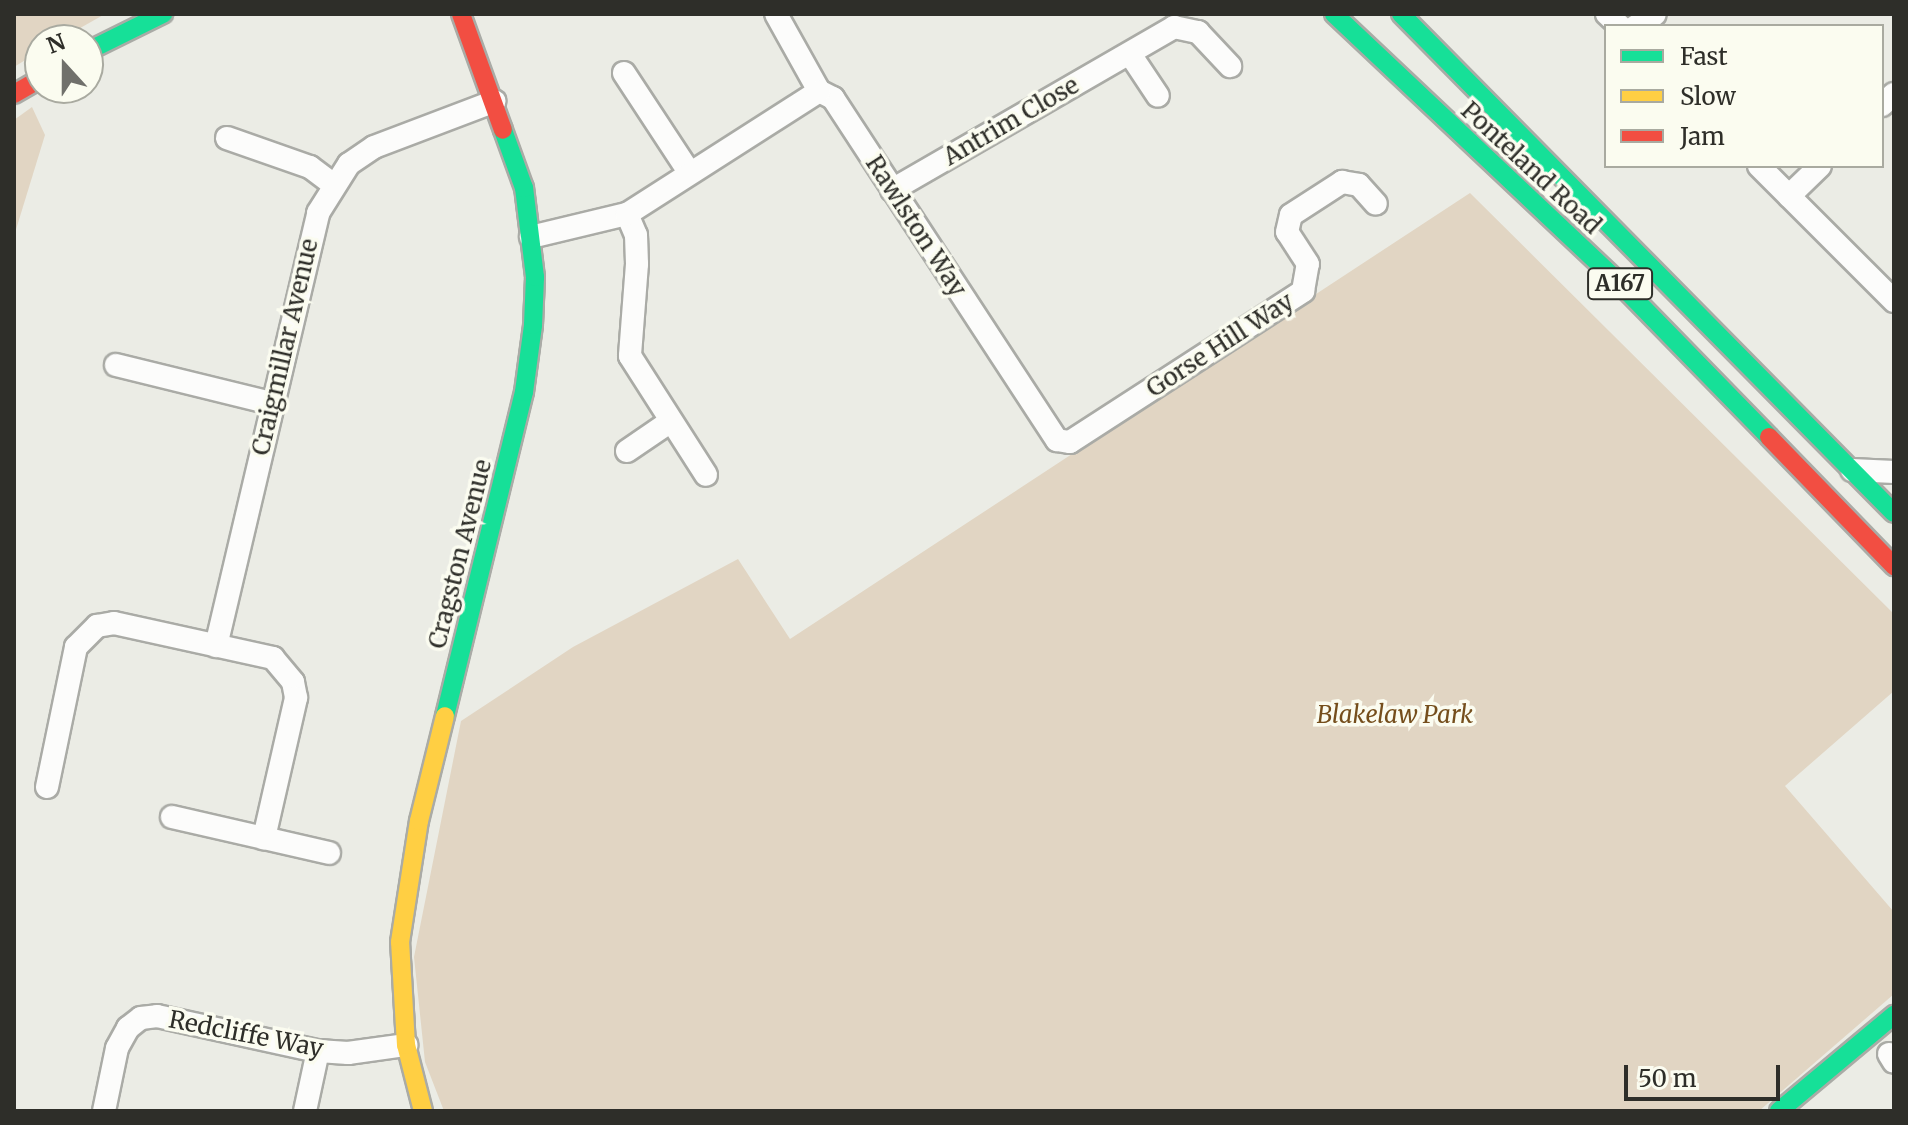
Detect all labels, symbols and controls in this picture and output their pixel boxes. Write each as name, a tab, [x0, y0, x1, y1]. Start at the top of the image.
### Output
north arrow	[24, 24, 104, 104]
legend	[1604, 24, 1884, 168]
text: N	[43, 27, 69, 60]
text: Fast	[1680, 41, 1728, 72]
street label: Antrim Close	[938, 71, 1084, 171]
text: Slow	[1680, 81, 1736, 112]
street label: Ponteland Road	[1455, 96, 1607, 240]
text: Jam	[1680, 121, 1725, 152]
street label: Rawlston Way	[860, 150, 972, 302]
street label: Craigmillar Avenue	[246, 236, 324, 458]
road number: A167	[1586, 266, 1654, 302]
street label: Gorse Hill Way	[1141, 287, 1299, 403]
street label: Cragston Avenue	[423, 457, 497, 651]
park label: Blakelaw Park	[1317, 701, 1473, 729]
street label: Redcliffe Way	[166, 1005, 326, 1063]
scale bar	[1628, 1049, 1784, 1099]
text: 50 m	[1638, 1063, 1697, 1094]

